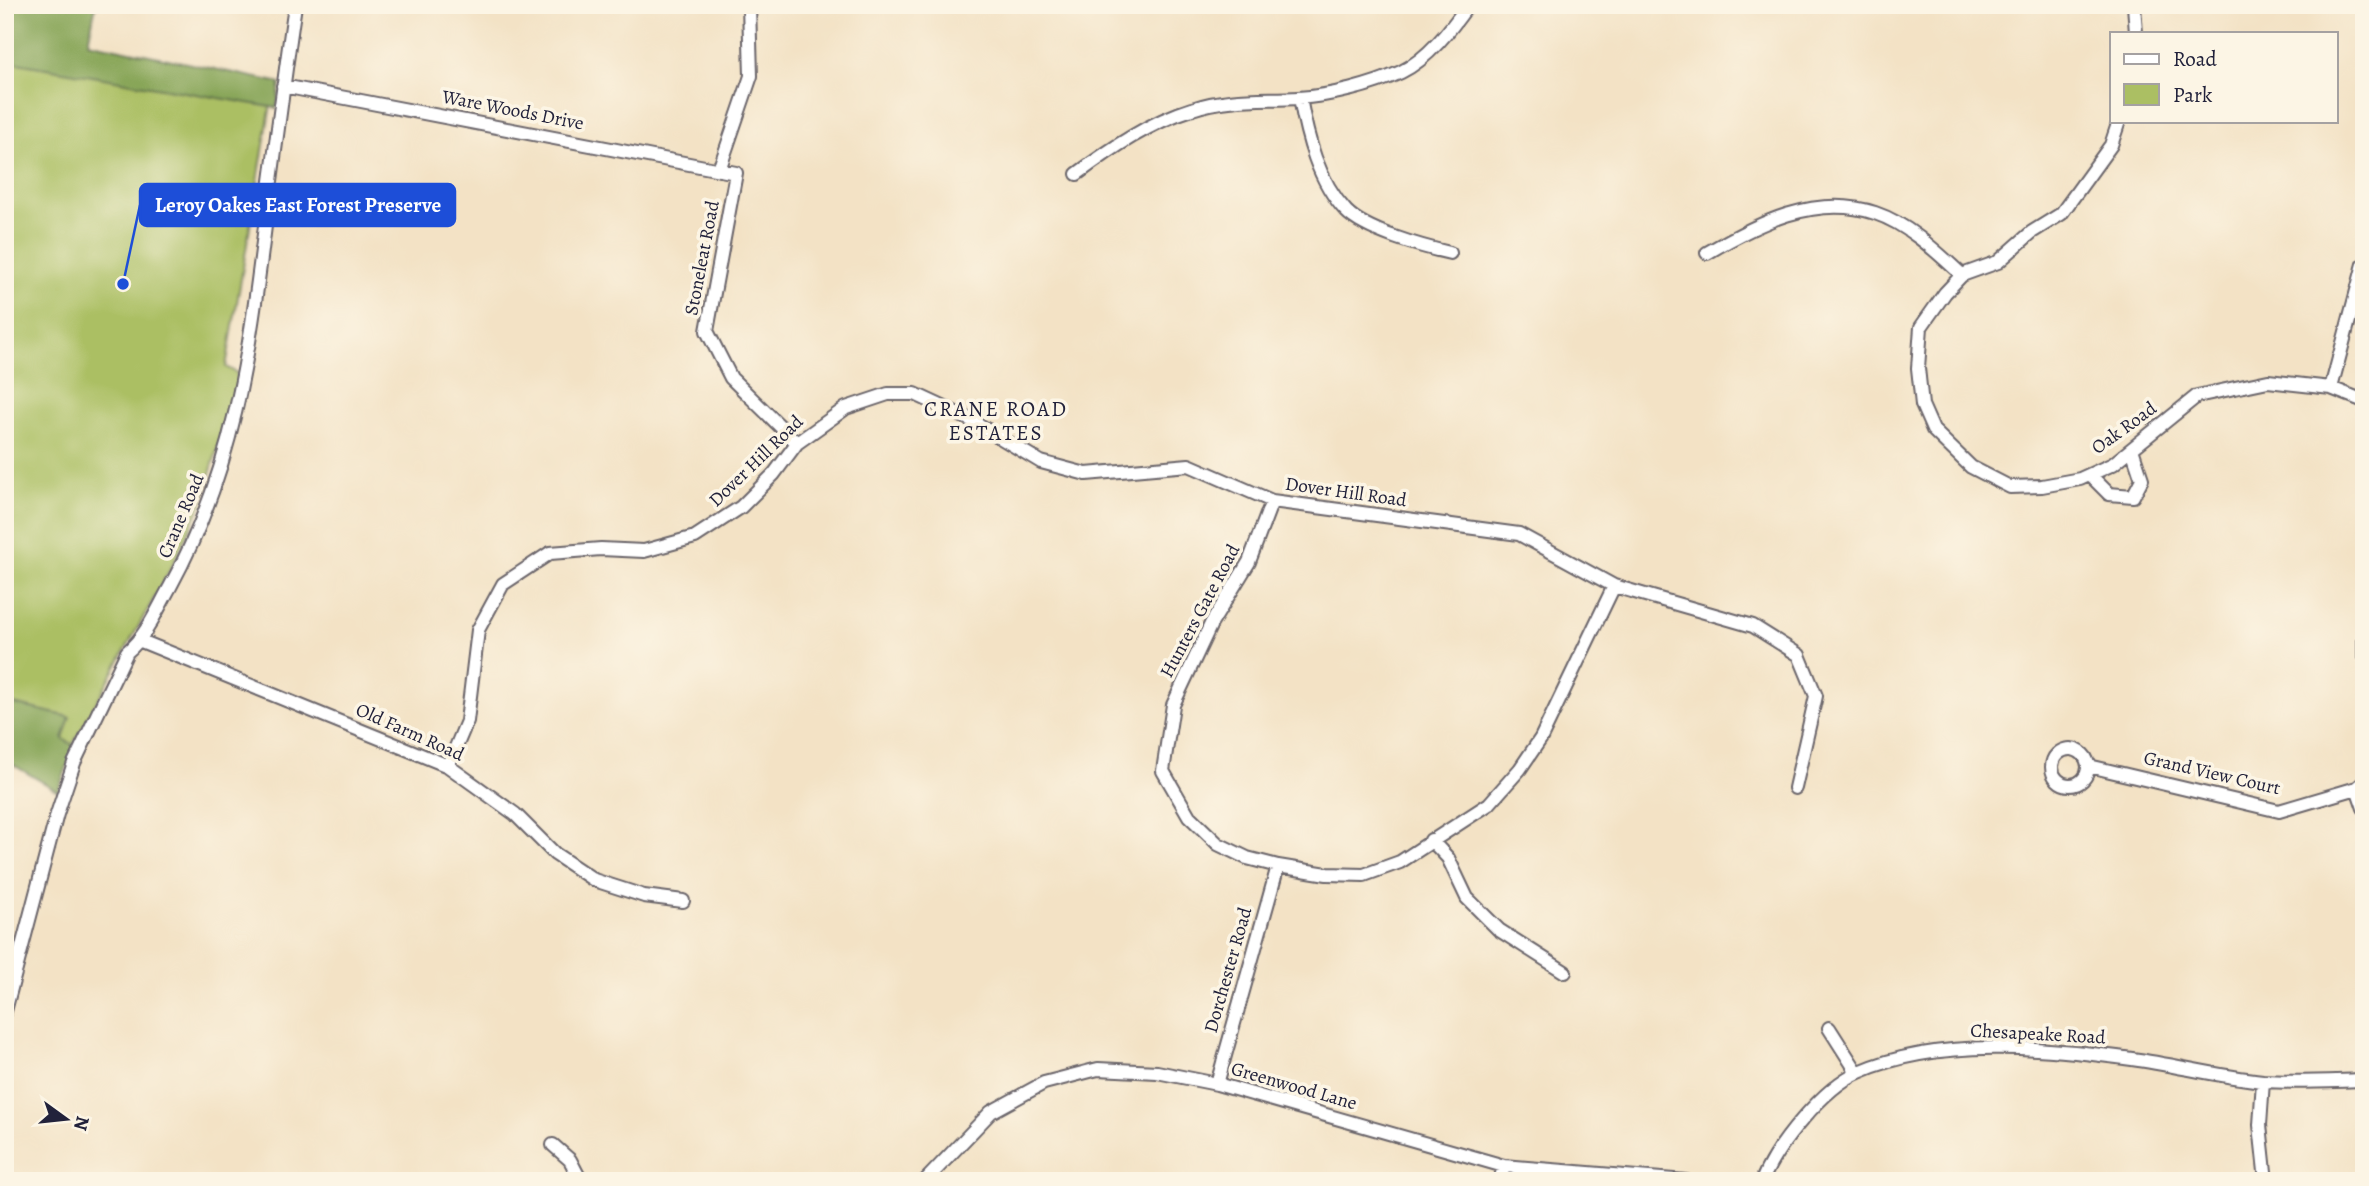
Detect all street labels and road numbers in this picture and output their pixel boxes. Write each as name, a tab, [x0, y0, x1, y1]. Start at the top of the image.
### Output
street label: Ware Woods Drive	[439, 83, 586, 136]
street label: Stoneleat Road	[678, 198, 726, 318]
street label: Oak Road	[2086, 395, 2163, 460]
street label: Dover Hill Road	[703, 409, 810, 513]
street label: Crane Road	[152, 469, 211, 562]
street label: Dover Hill Road	[1284, 471, 1409, 513]
street label: Hunters Gate Road	[1154, 539, 1247, 682]
street label: Old Farm Road	[352, 697, 469, 768]
street label: Grand View Court	[2141, 745, 2283, 801]
street label: Dorchester Road	[1198, 903, 1259, 1036]
street label: Chesapeake Road	[1970, 1017, 2107, 1051]
street label: Greenwood Lane	[1228, 1056, 1360, 1116]

